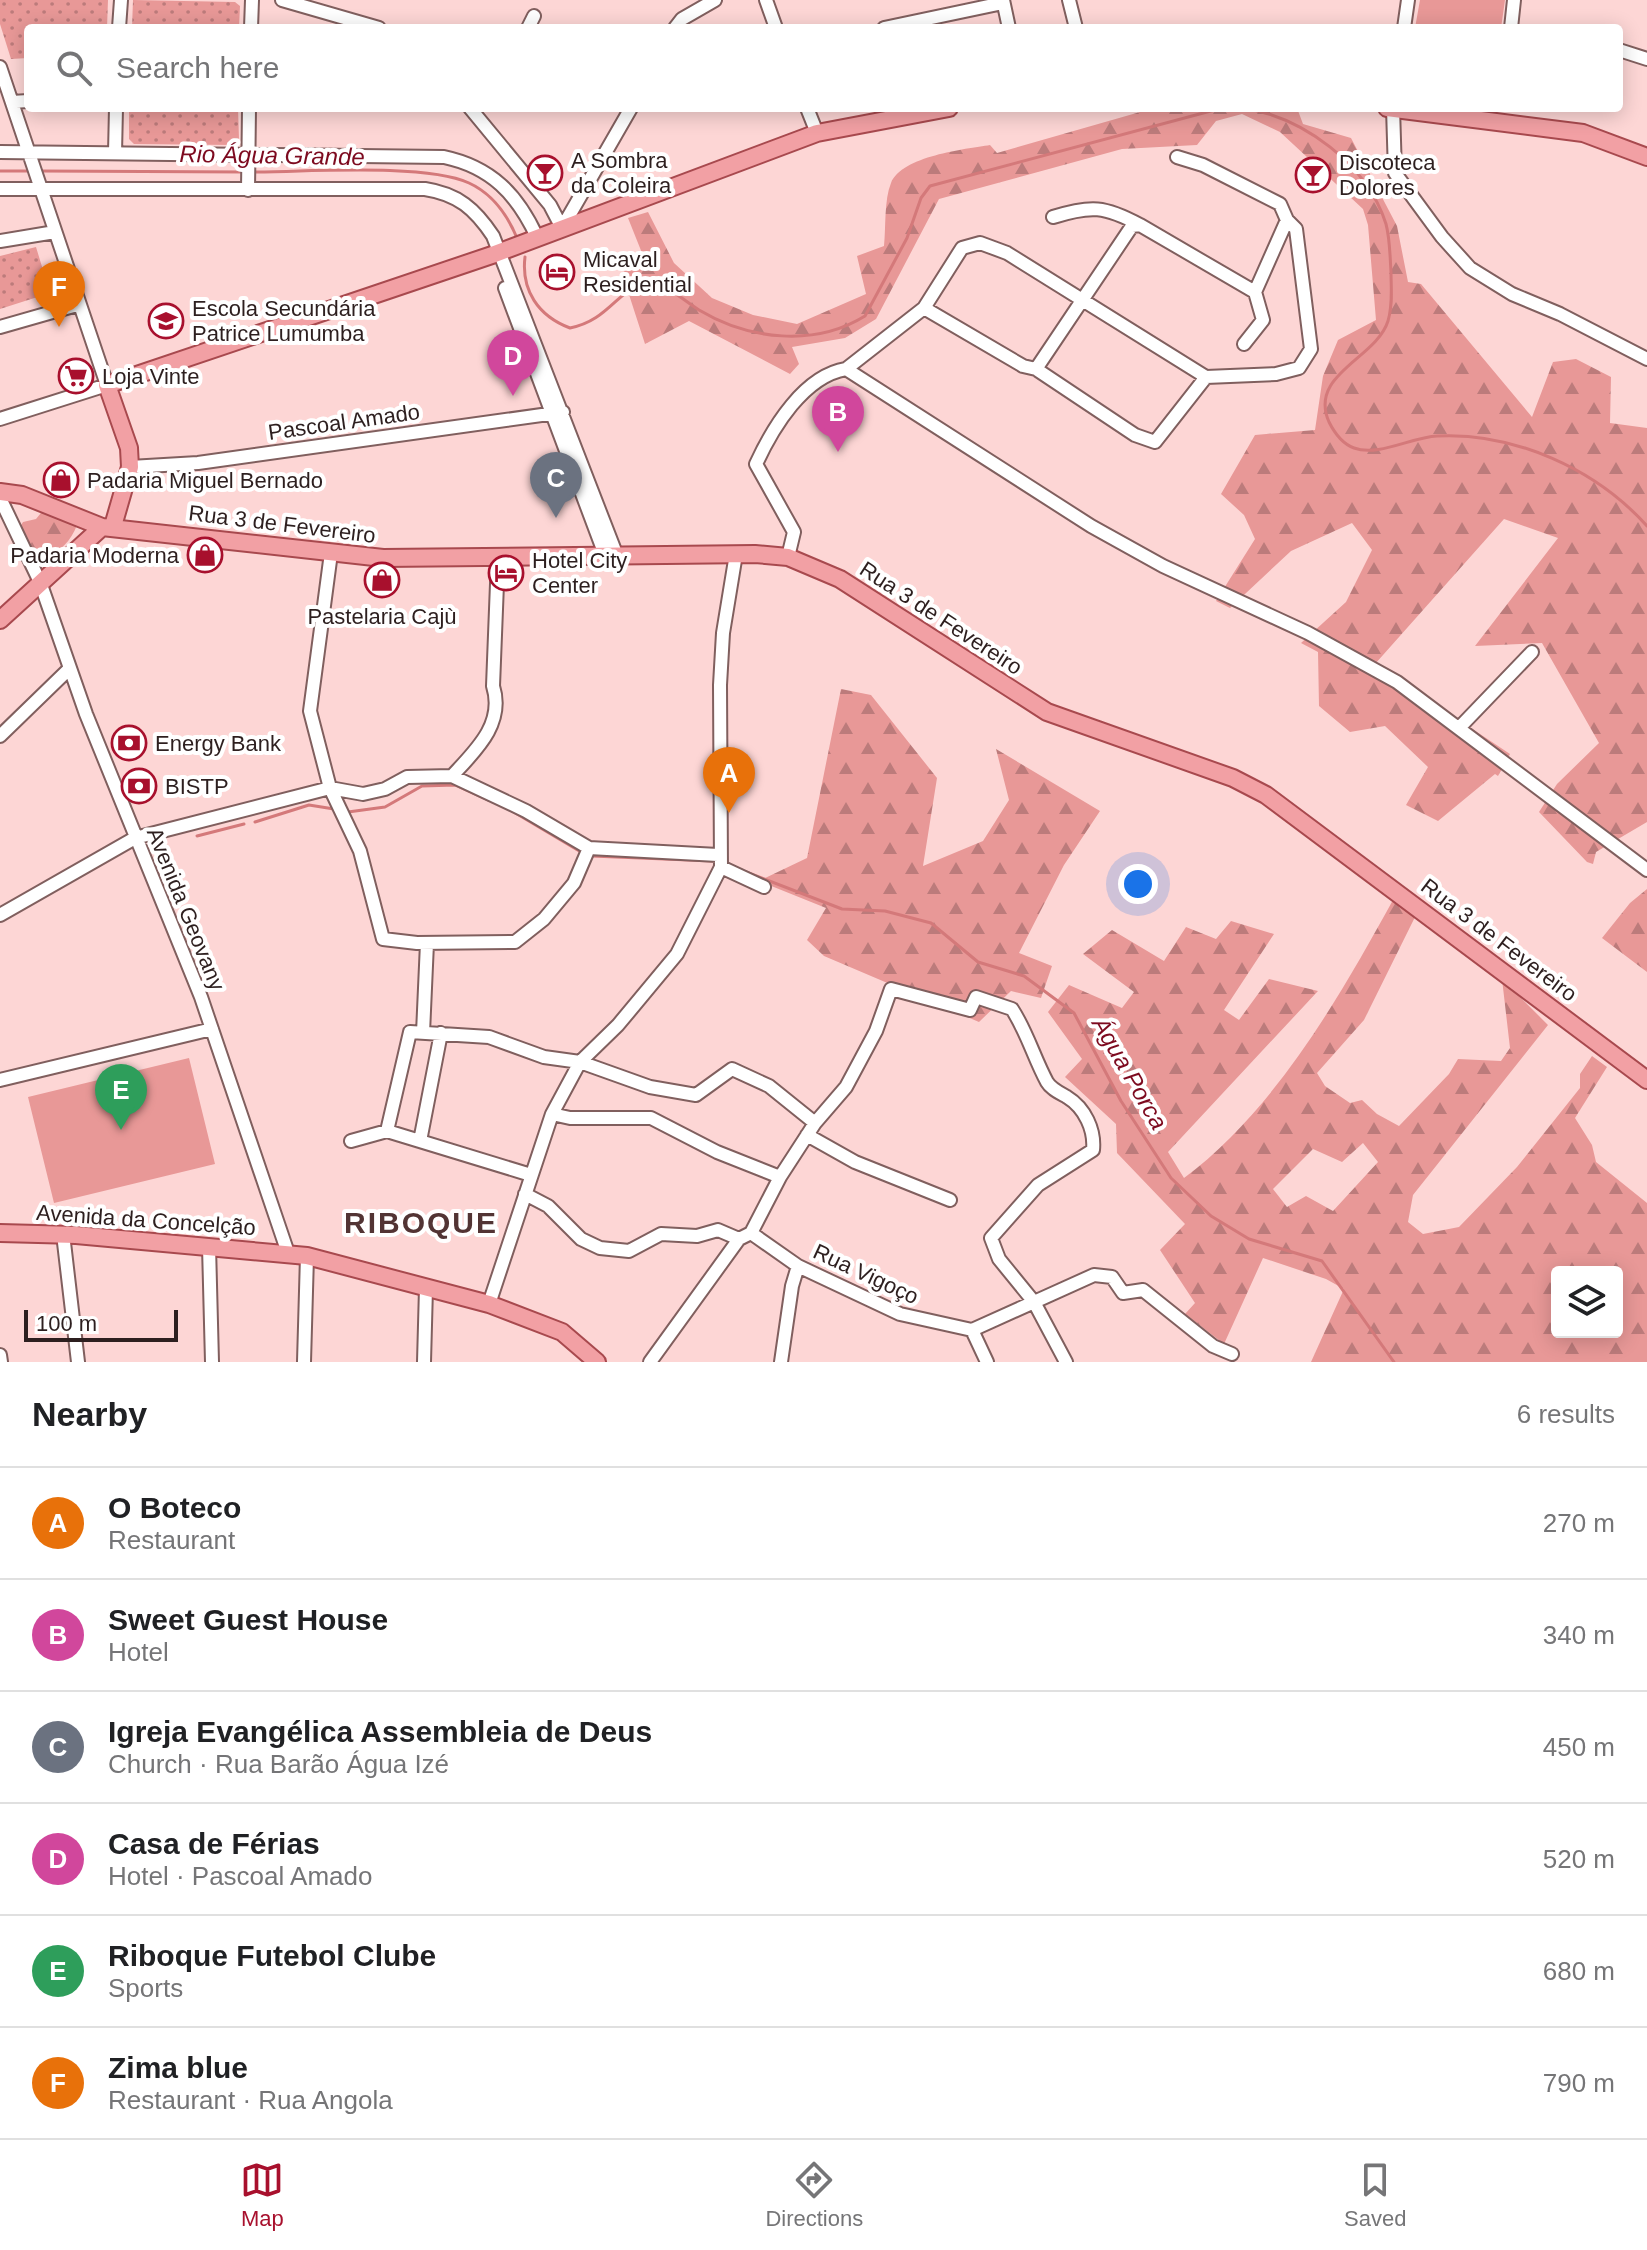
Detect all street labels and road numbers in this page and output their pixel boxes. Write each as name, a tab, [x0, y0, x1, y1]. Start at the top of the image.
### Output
street label: Pascoal Amado	[267, 399, 421, 445]
street label: Rua 3 de Fevereiro	[187, 500, 377, 548]
street label: Rua 3 de Fevereiro	[855, 556, 1027, 680]
street label: Avenida Geovany	[142, 824, 230, 994]
street label: Rua 3 de Fevereiro	[1416, 873, 1582, 1007]
street label: Avenida da Concelção	[36, 1200, 256, 1240]
street label: Rua Vigoço	[809, 1239, 923, 1309]

